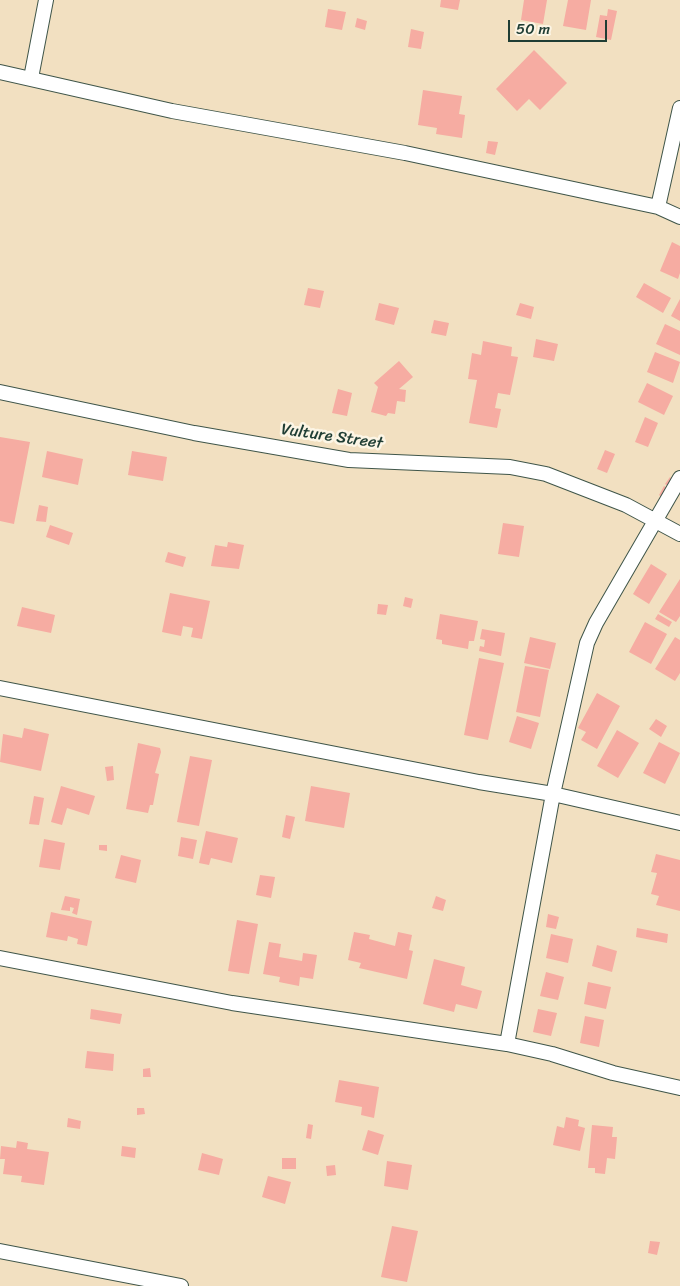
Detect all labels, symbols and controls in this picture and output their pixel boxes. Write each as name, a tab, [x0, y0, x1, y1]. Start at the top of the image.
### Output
scale bar	[510, 10, 609, 42]
text: 50 m	[516, 16, 550, 42]
street label: Vulture Street	[280, 420, 384, 454]

